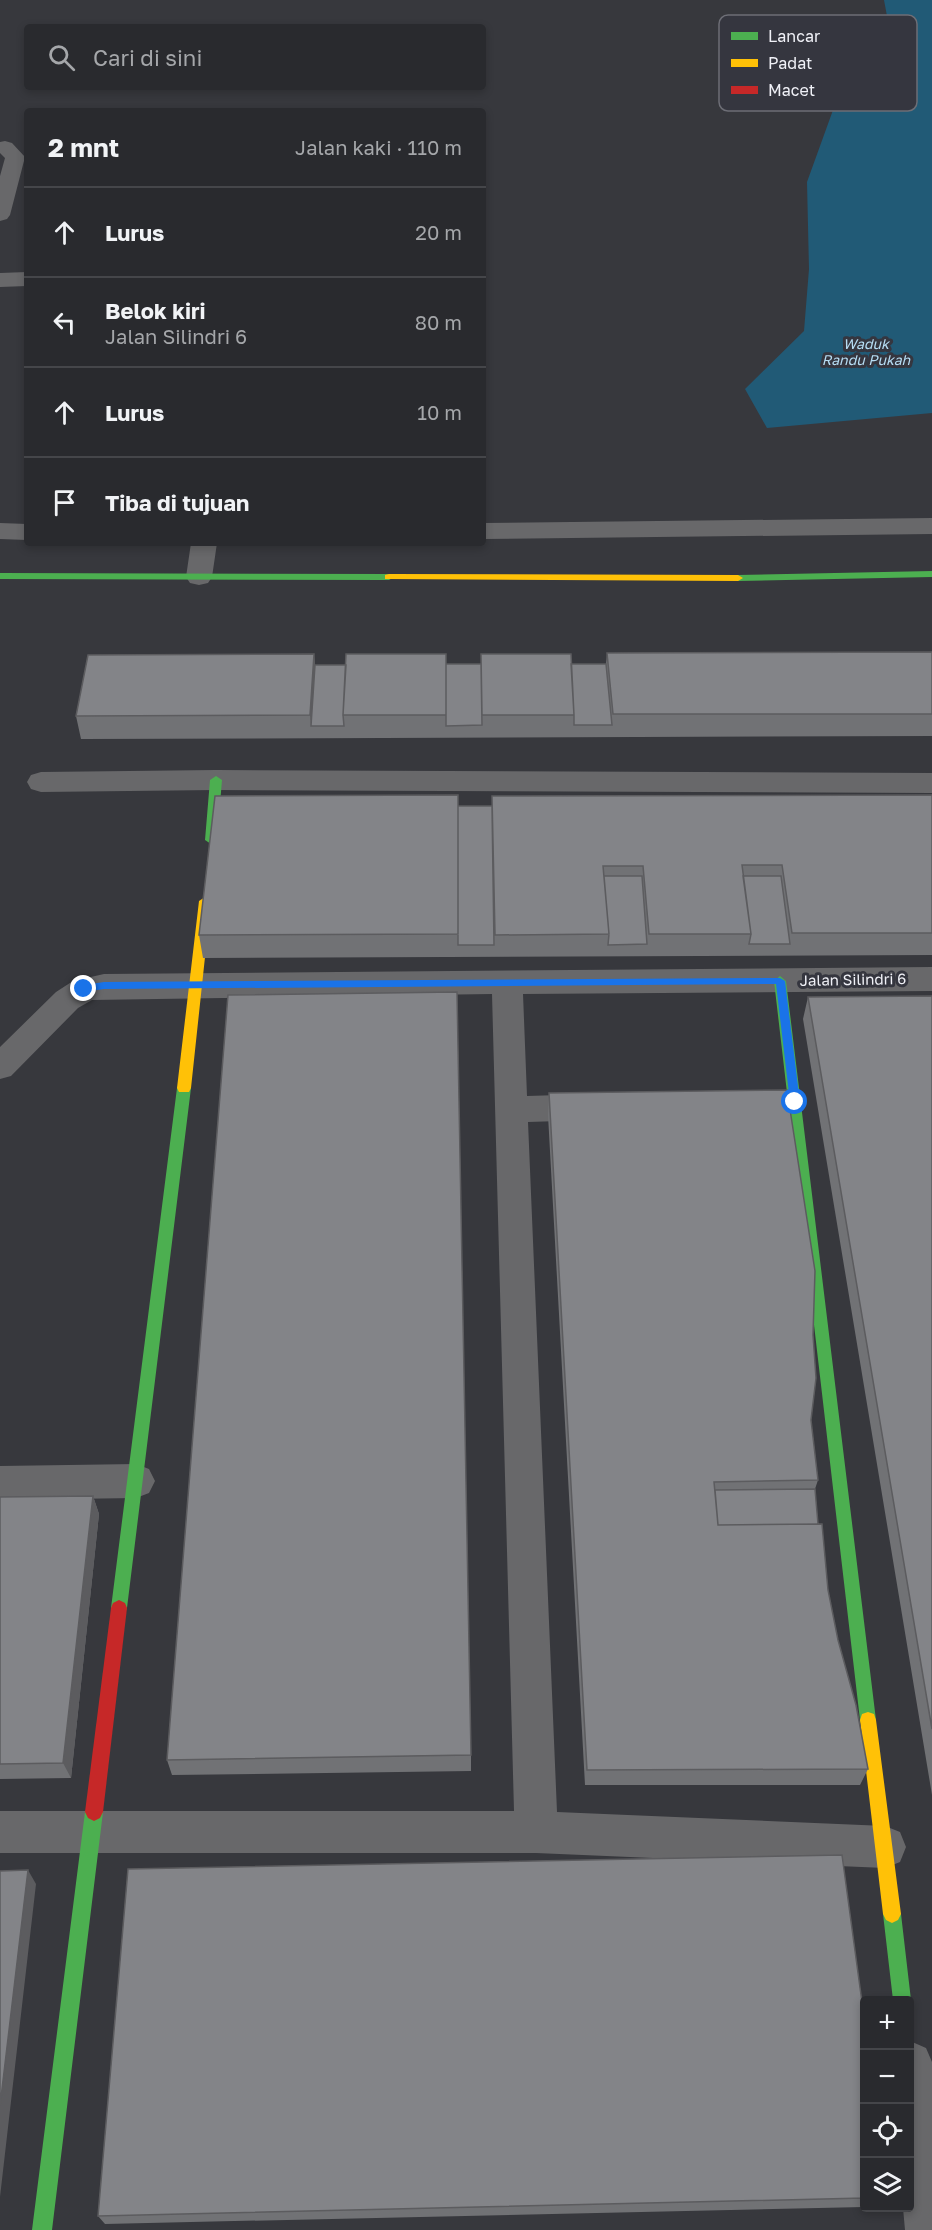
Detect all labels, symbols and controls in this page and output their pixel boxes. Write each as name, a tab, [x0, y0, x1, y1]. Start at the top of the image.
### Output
legend	[719, 15, 917, 111]
search box	[24, 24, 486, 90]
text: Lancar	[768, 26, 820, 46]
icon: search	[45, 41, 78, 74]
text: Cari di sini	[93, 44, 202, 71]
text: Padat	[768, 53, 812, 73]
text: Macet	[768, 80, 815, 100]
text: 2 mnt	[48, 132, 119, 163]
text: Jalan kaki · 110 m	[295, 135, 462, 159]
icon: ahead	[48, 216, 81, 249]
text: Lurus	[105, 219, 164, 246]
text: 20 m	[415, 220, 462, 244]
text: Belok kiri	[105, 297, 206, 324]
icon: left	[48, 306, 81, 339]
text: 80 m	[415, 310, 462, 334]
text: Jalan Silindri 6	[105, 324, 247, 348]
water label: Waduk Randu Pukah	[822, 335, 912, 368]
icon: ahead	[48, 396, 81, 429]
text: Lurus	[105, 399, 164, 426]
text: 10 m	[417, 400, 462, 424]
icon: arrive	[48, 486, 81, 519]
text: Tiba di tujuan	[105, 489, 249, 516]
street label: Jalan Silindri 6	[800, 969, 906, 989]
route end	[70, 975, 96, 1001]
route start	[781, 1088, 807, 1114]
map controls	[860, 1996, 914, 2212]
button: +	[860, 1996, 914, 2050]
button: −	[860, 2050, 914, 2104]
button: locate	[860, 2104, 914, 2158]
button: layers	[860, 2158, 914, 2212]

